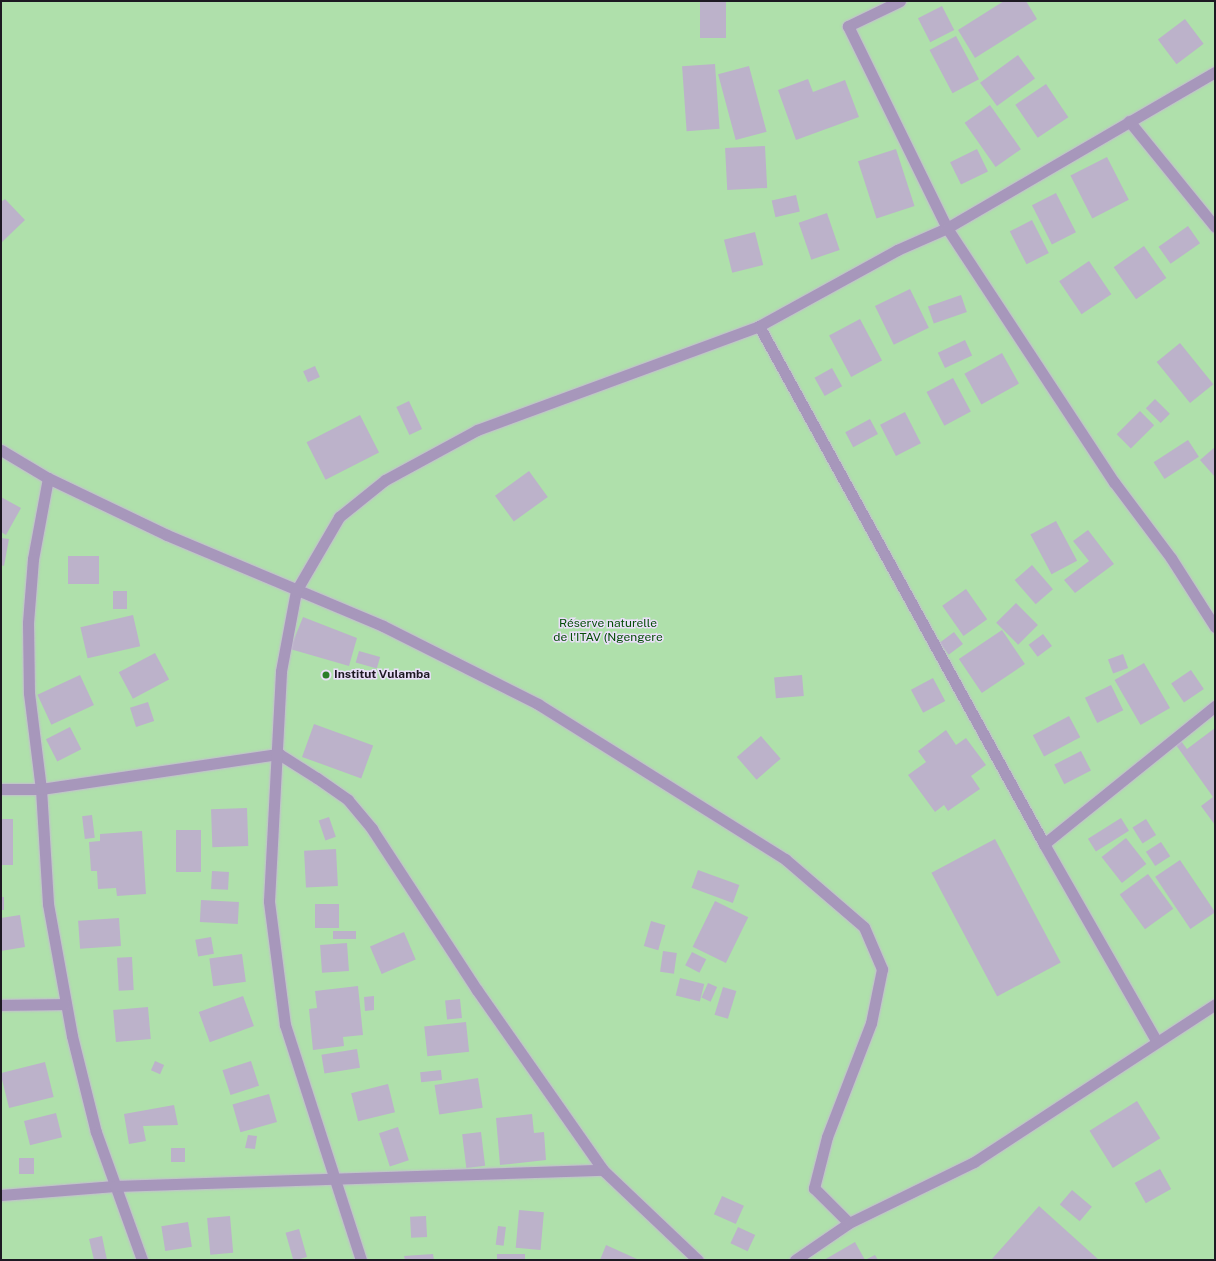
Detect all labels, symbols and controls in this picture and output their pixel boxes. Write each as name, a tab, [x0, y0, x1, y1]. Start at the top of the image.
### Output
park label: Réserve naturelle de l'ITAV (Ngengere	[553, 617, 663, 645]
place label: Institut Vulamba	[334, 668, 430, 682]
marker: Institut Vulamba	[321, 670, 331, 680]

